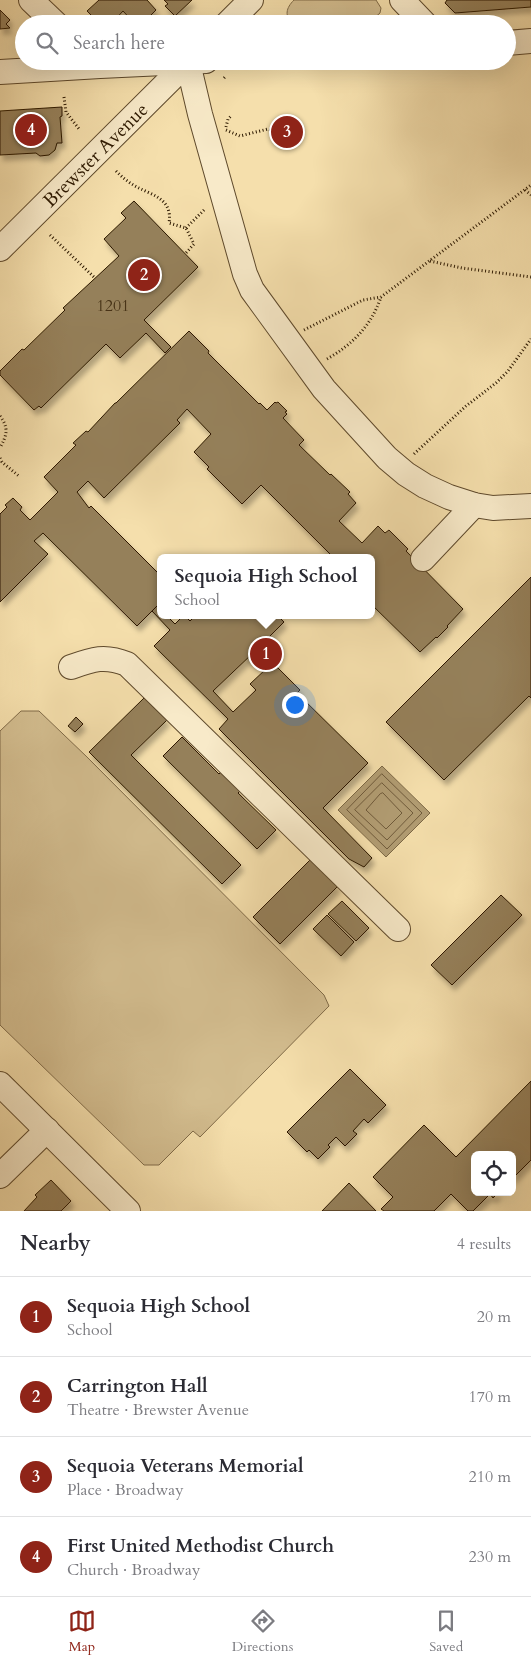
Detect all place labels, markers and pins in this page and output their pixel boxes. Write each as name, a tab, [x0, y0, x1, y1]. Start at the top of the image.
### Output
pin: 4	[15, 111, 47, 149]
pin: 3	[271, 113, 303, 151]
pin: 2	[128, 256, 160, 294]
pin: 1	[250, 635, 282, 673]

